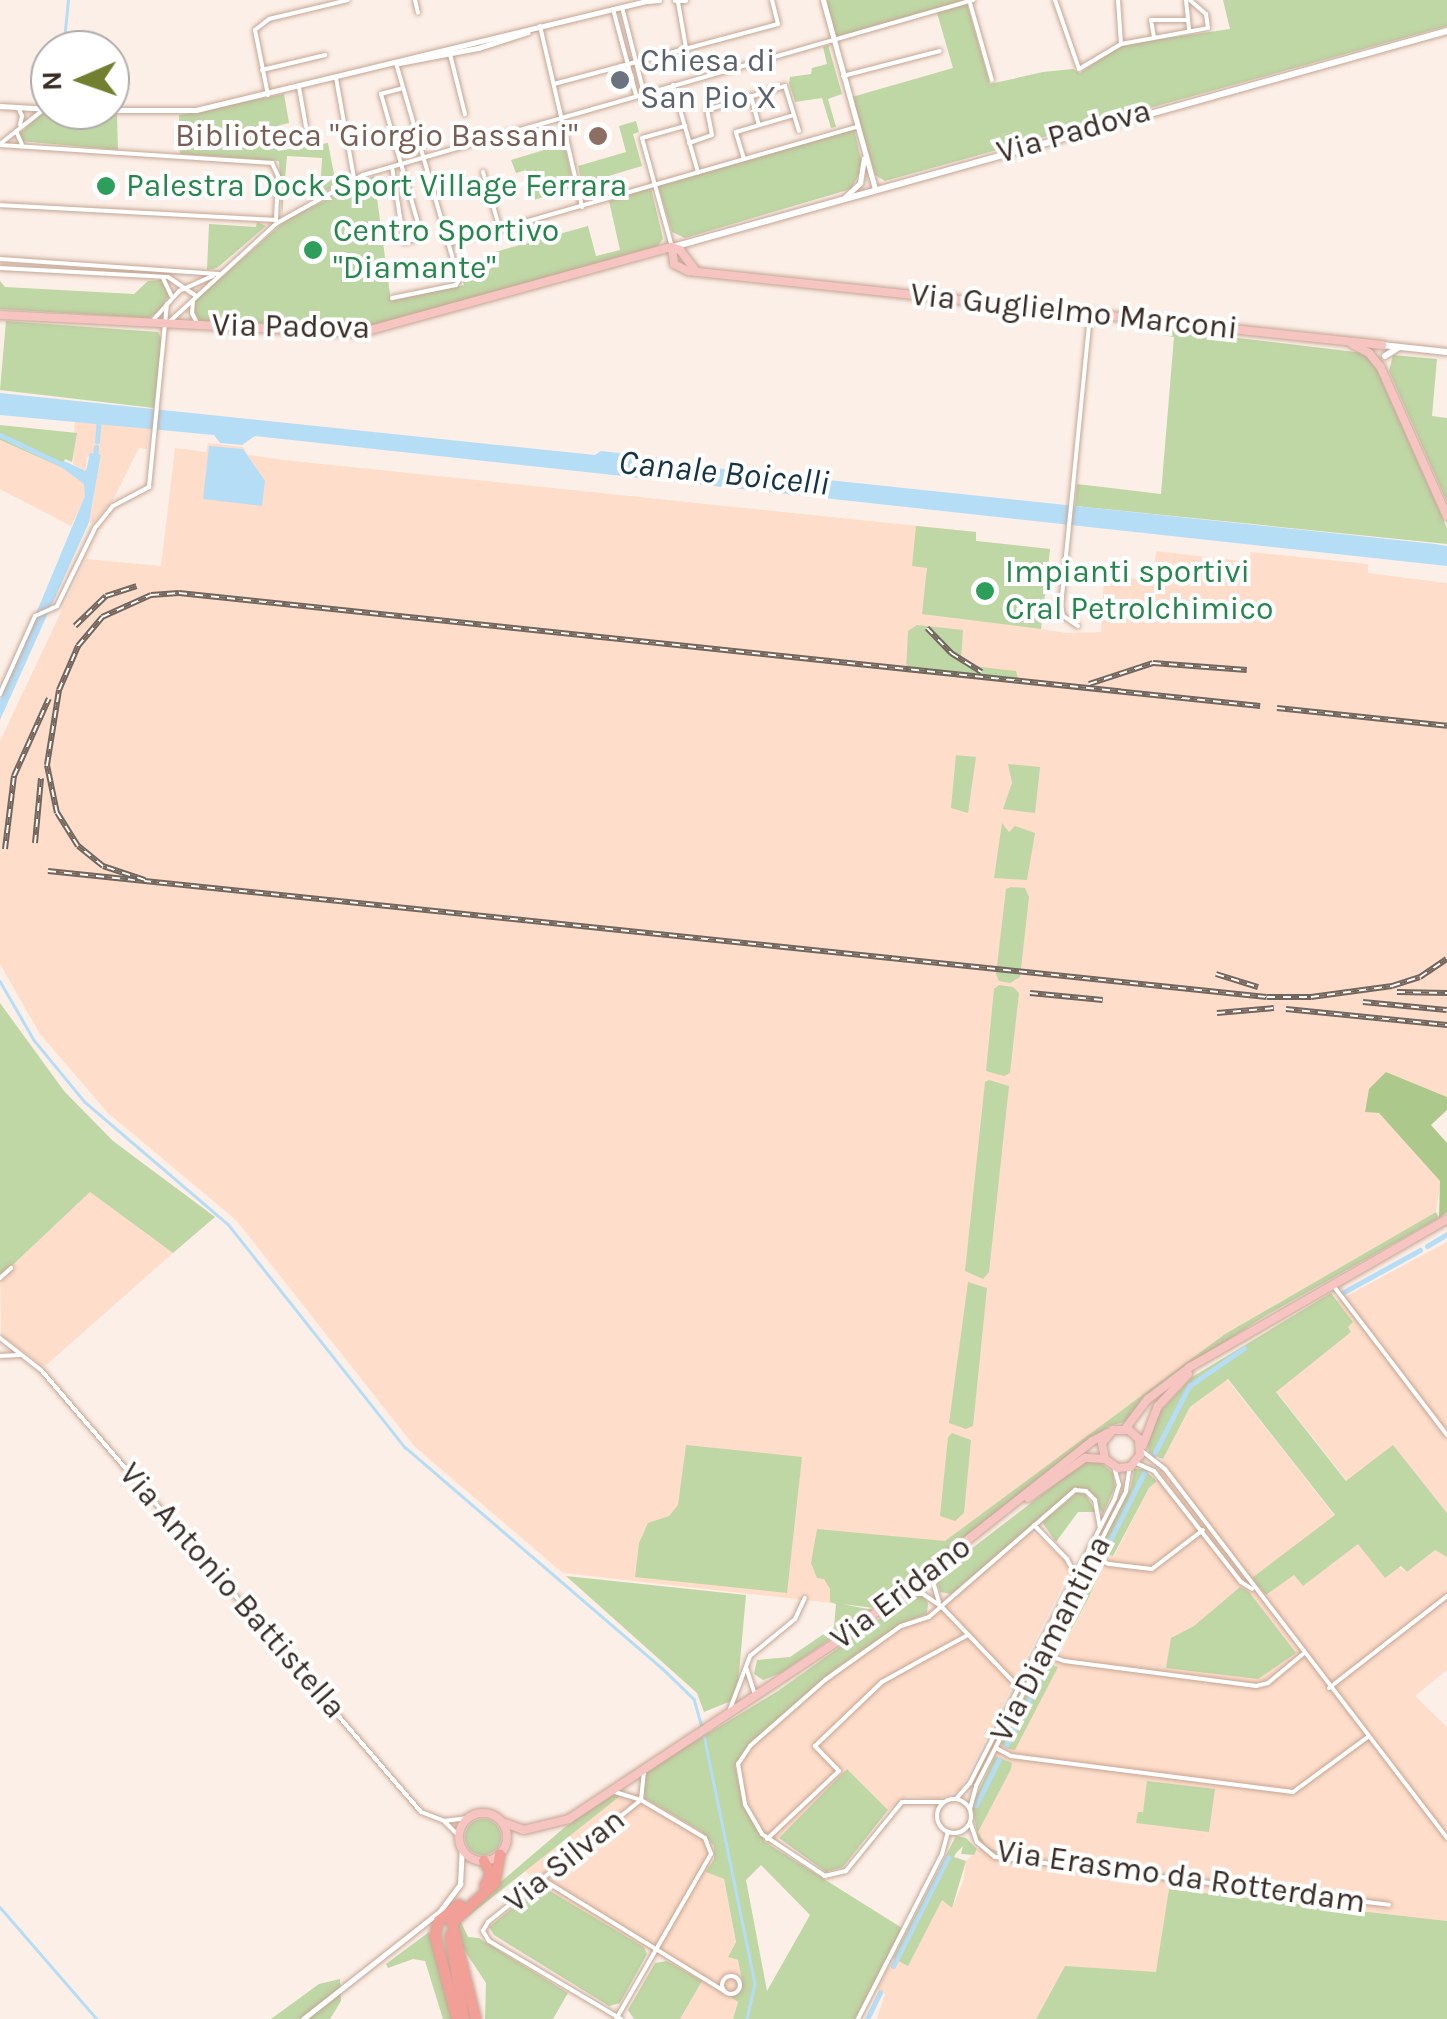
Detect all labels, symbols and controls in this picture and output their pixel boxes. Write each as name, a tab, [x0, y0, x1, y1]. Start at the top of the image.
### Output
north arrow	[30, 30, 130, 130]
place label: Chiesa di San Pio X	[640, 43, 777, 118]
marker: Chiesa di San Pio X	[609, 69, 631, 91]
text: N	[35, 70, 68, 92]
street label: Via Padova	[993, 92, 1155, 172]
place label: Biblioteca "Giorgio Bassani"	[175, 117, 578, 155]
marker: Biblioteca "Giorgio Bassani"	[587, 125, 609, 147]
place label: Palestra Dock Sport Village Ferrara	[126, 167, 627, 205]
marker: Palestra Dock Sport Village Ferrara	[95, 175, 117, 197]
place label: Centro Sportivo "Diamante"	[333, 213, 559, 288]
marker: Centro Sportivo "Diamante"	[302, 239, 324, 261]
street label: Via Guglielmo Marconi	[908, 276, 1240, 348]
street label: Via Padova	[212, 306, 370, 348]
water label: Canale Boicelli	[616, 441, 832, 505]
place label: Impianti sportivi Cral Petrolchimico	[1005, 554, 1273, 629]
marker: Impianti sportivi Cral Petrolchimico	[974, 580, 996, 602]
street label: Via Antonio Battistella	[111, 1455, 353, 1727]
street label: Via Eridano	[823, 1528, 979, 1658]
street label: Via Diamantina	[983, 1529, 1119, 1749]
street label: Via Silvan	[497, 1801, 633, 1921]
street label: Via Erasmo da Rotterdam	[994, 1832, 1368, 1922]

